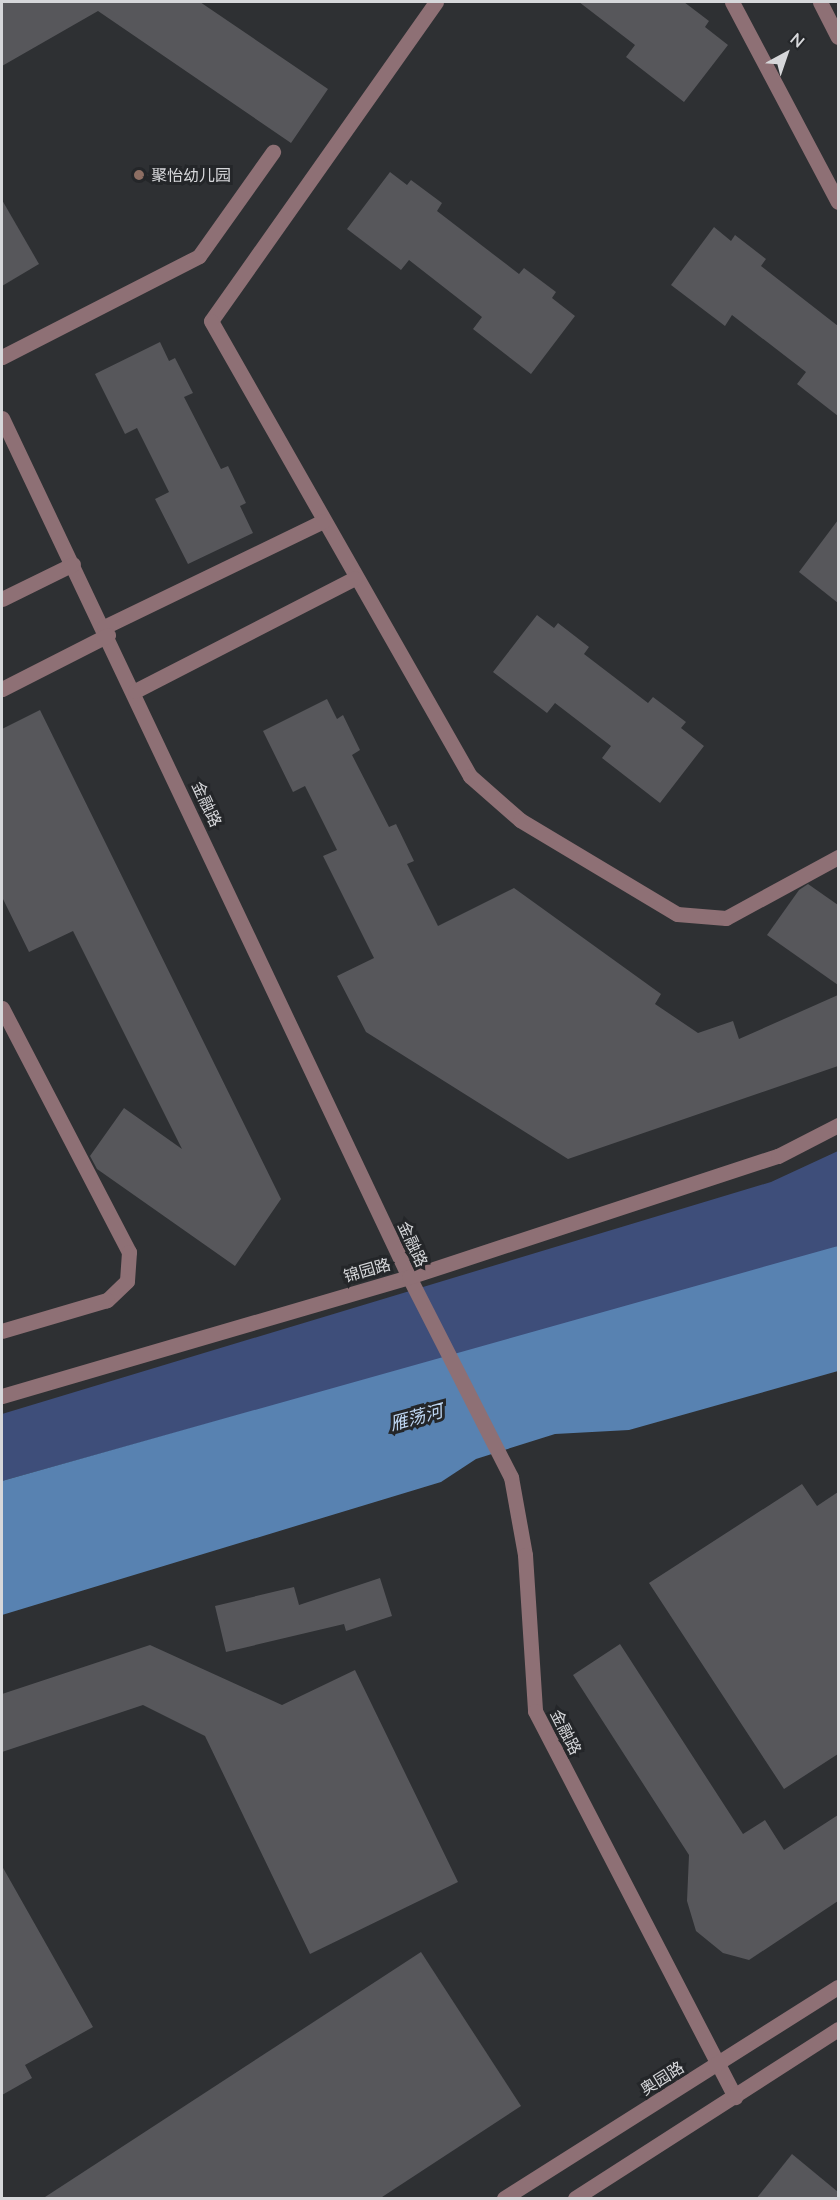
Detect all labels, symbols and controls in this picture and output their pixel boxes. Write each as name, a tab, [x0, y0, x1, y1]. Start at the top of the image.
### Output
north arrow	[756, 24, 816, 84]
text: N	[787, 29, 809, 51]
place label: 聚怡幼儿园	[151, 165, 231, 185]
marker: 聚怡幼儿园	[132, 168, 146, 182]
street label: 金融路	[188, 778, 226, 830]
street label: 金融路	[394, 1218, 432, 1270]
street label: 锦园路	[341, 1254, 393, 1286]
water label: 雁荡河	[387, 1400, 445, 1434]
street label: 金融路	[547, 1706, 585, 1758]
street label: 奥园路	[637, 2057, 687, 2099]

